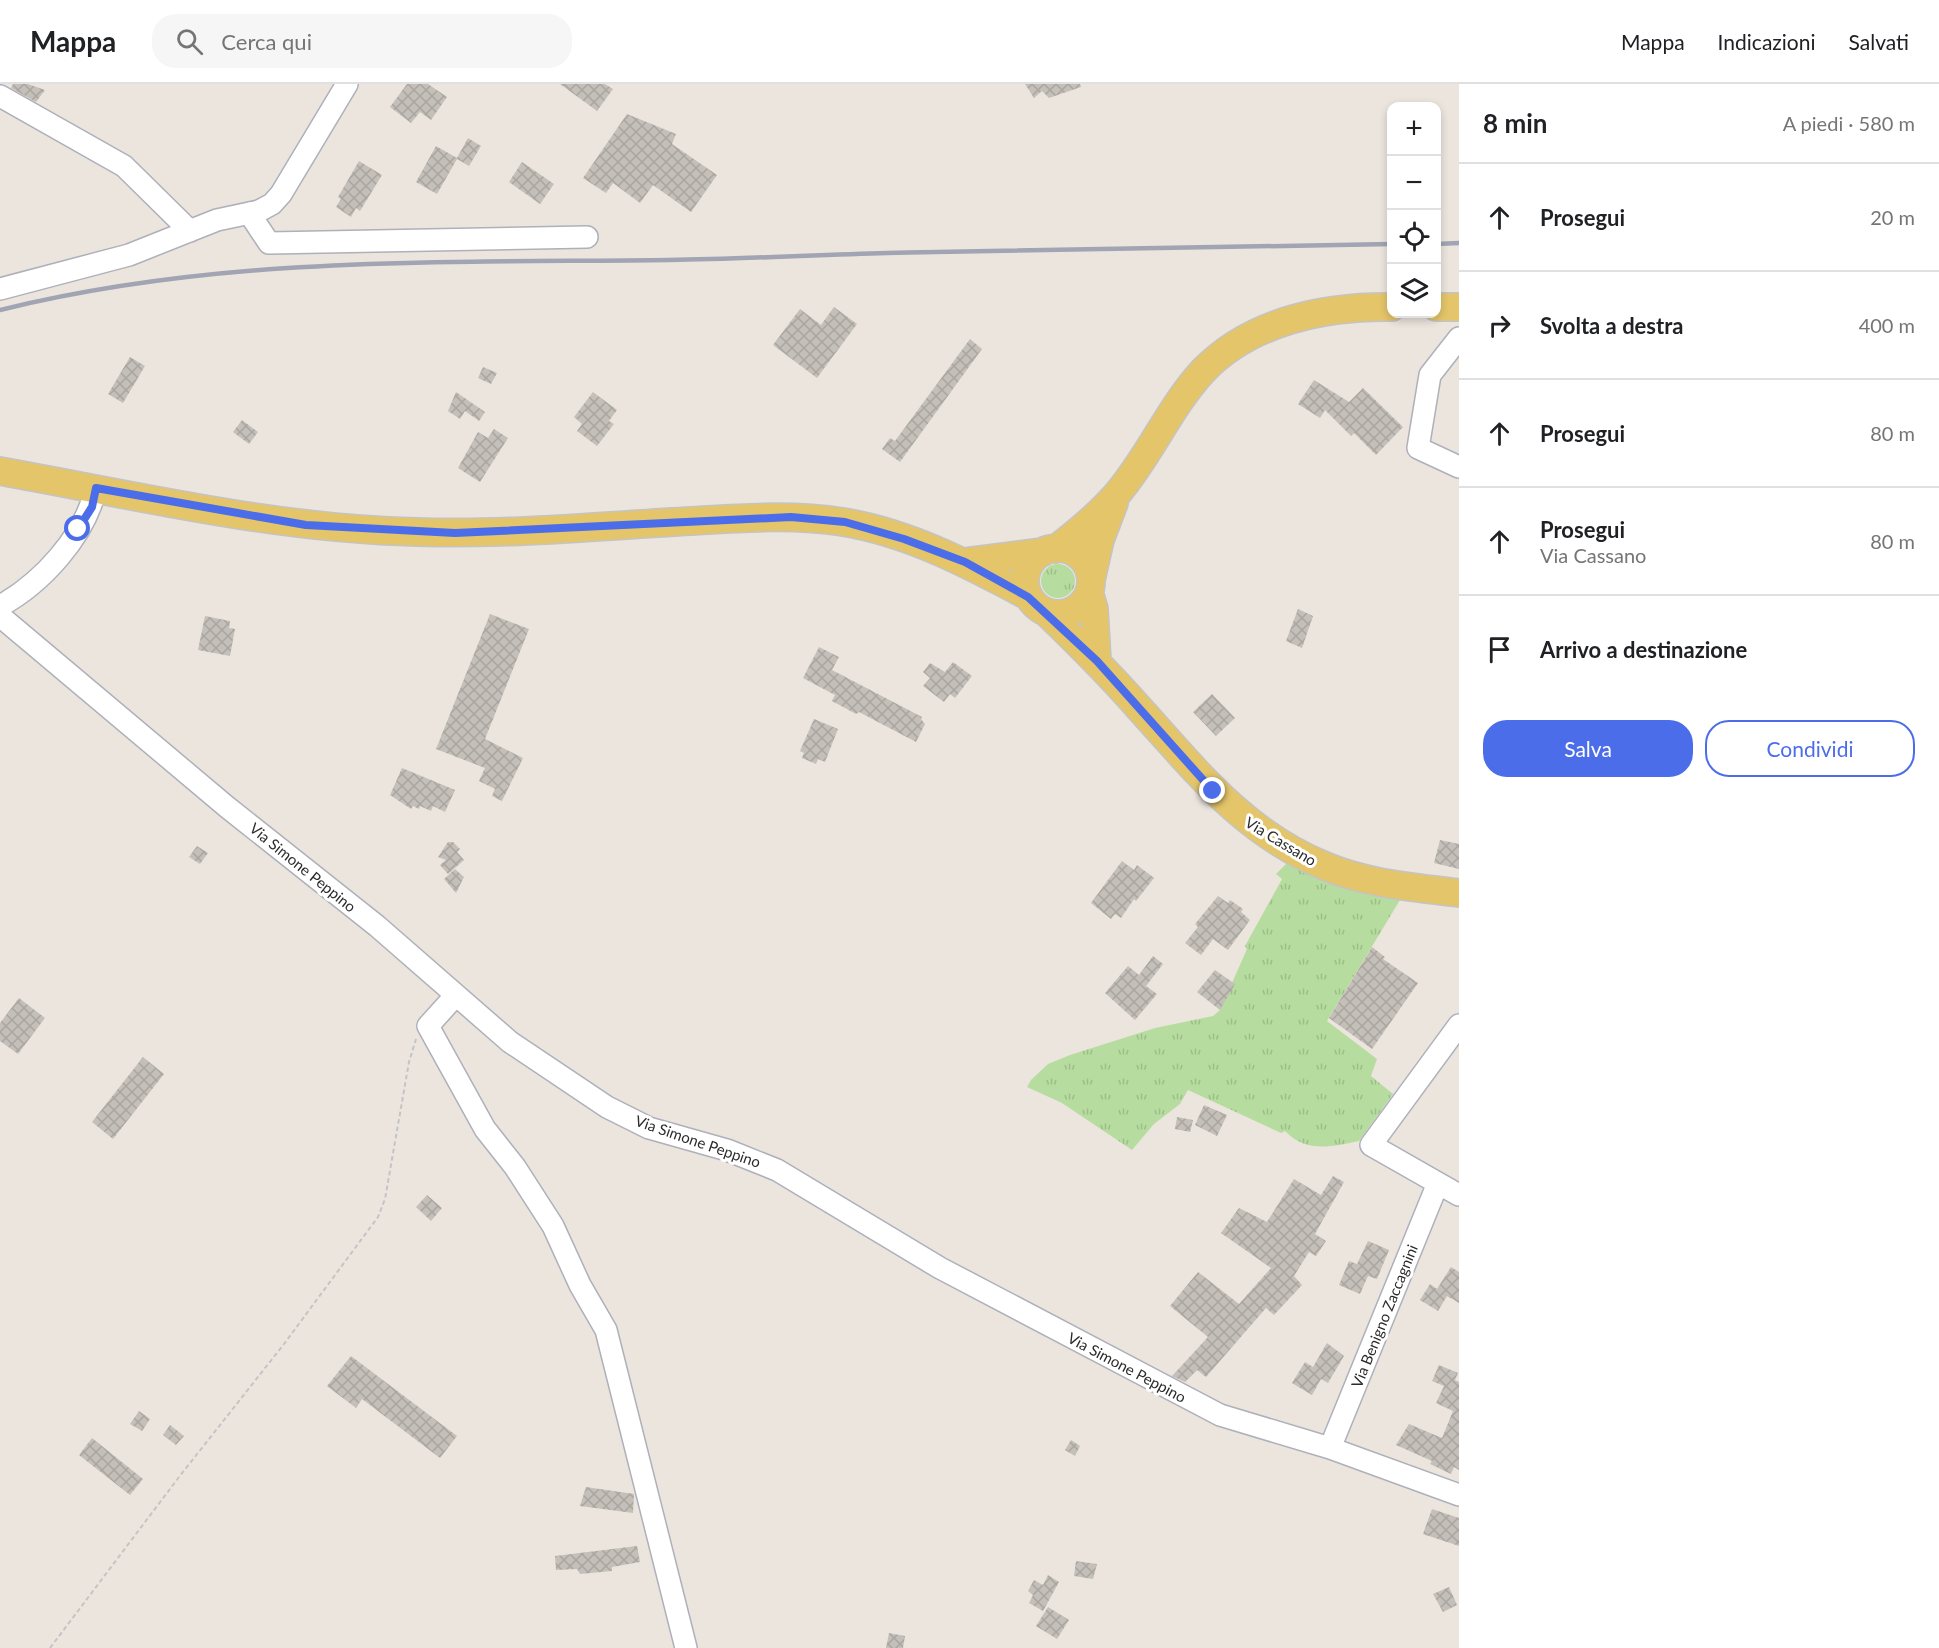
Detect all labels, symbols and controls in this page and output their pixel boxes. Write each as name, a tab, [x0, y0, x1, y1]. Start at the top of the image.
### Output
search box	[152, 14, 572, 68]
text: Mappa	[30, 24, 116, 58]
icon: search	[173, 25, 206, 58]
text: Cerca qui	[221, 28, 312, 55]
text: Mappa	[1621, 29, 1685, 54]
text: Indicazioni	[1718, 29, 1816, 54]
text: Salvati	[1849, 29, 1909, 54]
map controls	[1387, 102, 1441, 318]
button: +	[1387, 102, 1441, 156]
text: 8 min	[1483, 107, 1547, 139]
text: A piedi · 580 m	[1783, 111, 1915, 135]
button: −	[1387, 156, 1441, 210]
icon: ahead	[1483, 201, 1516, 234]
text: Prosegui	[1540, 204, 1625, 231]
text: 20 m	[1870, 205, 1915, 229]
button: locate	[1387, 210, 1441, 264]
button: layers	[1387, 264, 1441, 318]
icon: right	[1483, 309, 1516, 342]
text: Svolta a destra	[1540, 312, 1683, 339]
text: 400 m	[1859, 313, 1915, 337]
icon: ahead	[1483, 417, 1516, 450]
text: Prosegui	[1540, 420, 1625, 447]
text: 80 m	[1870, 421, 1915, 445]
route start	[64, 515, 90, 541]
text: Prosegui	[1540, 516, 1625, 543]
icon: ahead	[1483, 525, 1516, 558]
text: 80 m	[1870, 529, 1915, 553]
text: Via Cassano	[1540, 543, 1646, 567]
icon: arrive	[1483, 633, 1516, 666]
text: Arrivo a destinazione	[1540, 636, 1747, 663]
button: Salva	[1483, 720, 1693, 777]
button: Condividi	[1705, 720, 1915, 777]
route end	[1199, 777, 1225, 803]
street label: Via Cassano	[1242, 813, 1320, 869]
street label: Via Simone Peppino	[246, 819, 360, 915]
street label: Via Simone Peppino	[633, 1111, 763, 1171]
street label: Via Benigno Zaccagnini	[1347, 1242, 1421, 1390]
street label: Via Simone Peppino	[1065, 1328, 1189, 1406]

